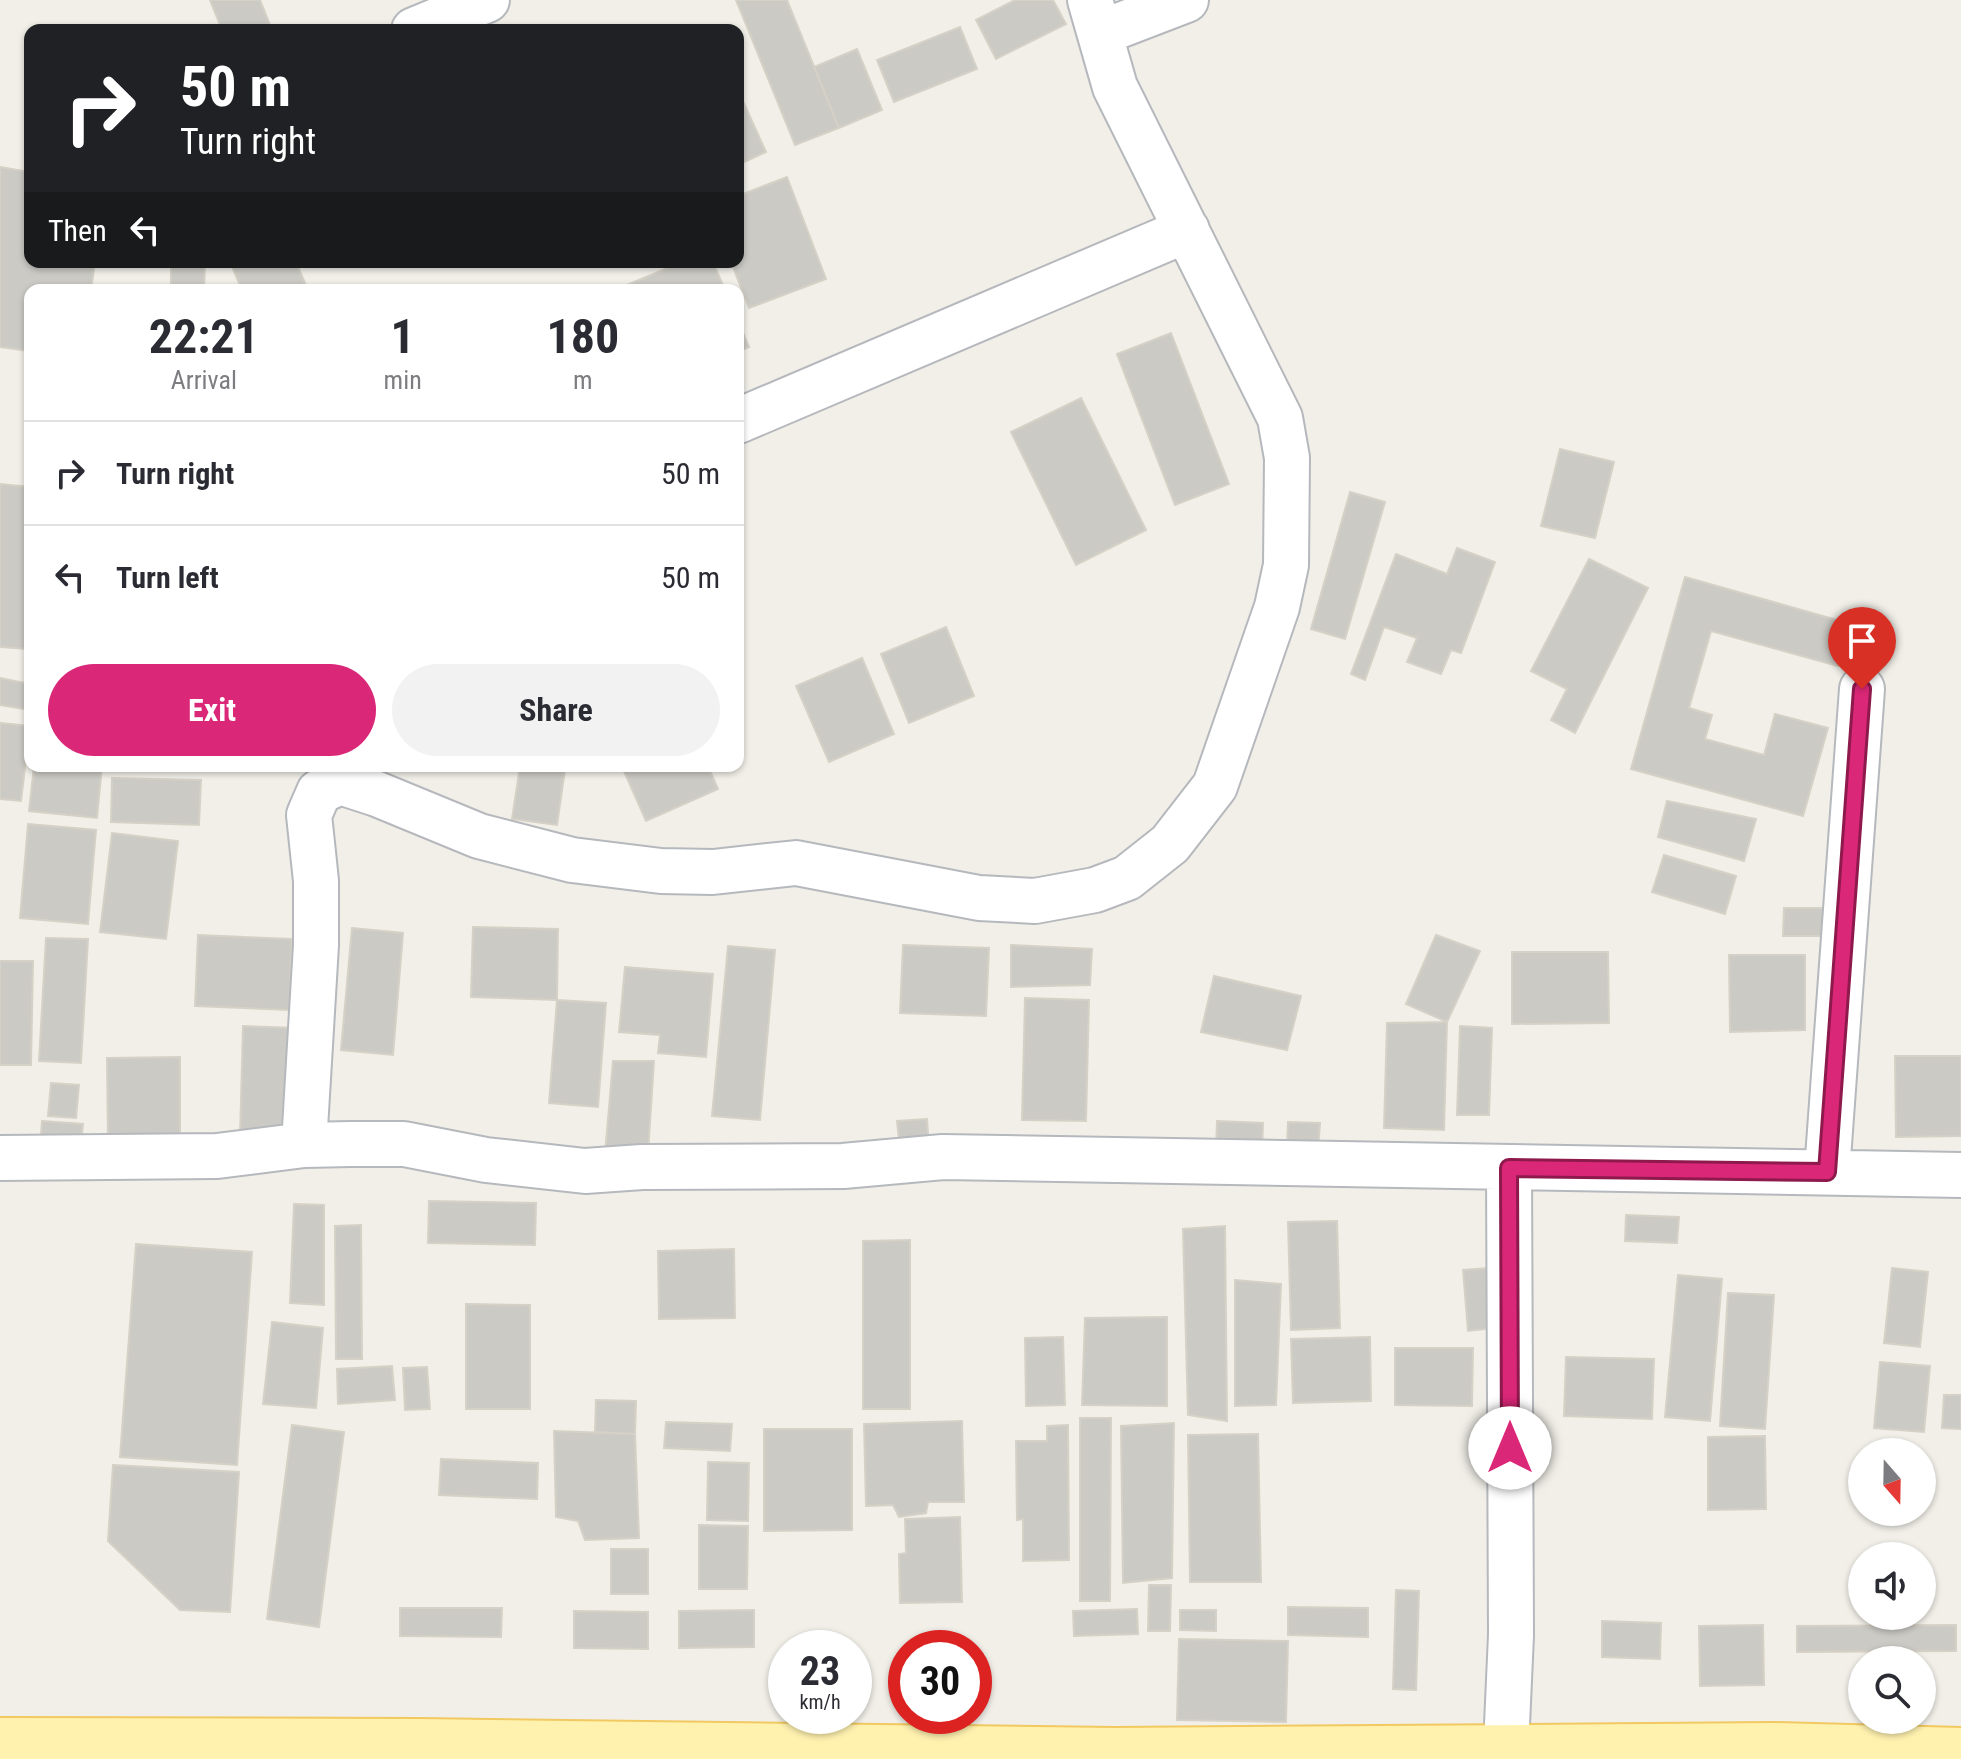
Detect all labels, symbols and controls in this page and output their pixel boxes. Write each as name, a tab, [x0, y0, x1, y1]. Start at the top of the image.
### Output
text: 50 m	[180, 54, 291, 120]
icon: right	[48, 56, 152, 160]
text: Turn right	[180, 121, 316, 163]
icon: left	[123, 208, 167, 252]
text: Then	[48, 213, 107, 248]
text: 22:21	[149, 308, 259, 365]
text: 1	[391, 308, 415, 365]
text: 180	[546, 308, 619, 365]
text: Arrival	[171, 365, 237, 395]
text: min	[384, 365, 422, 395]
text: m	[573, 365, 593, 395]
icon: right	[48, 451, 92, 495]
text: Turn right	[116, 456, 234, 491]
text: 50 m	[661, 456, 720, 491]
icon: left	[48, 555, 92, 599]
text: Turn left	[116, 560, 219, 595]
text: 50 m	[661, 560, 720, 595]
pin	[1828, 607, 1896, 689]
icon: arrive	[1840, 619, 1884, 663]
button: Exit	[48, 664, 376, 756]
button: Share	[392, 664, 720, 756]
position arrow	[1468, 1406, 1552, 1490]
north arrow	[1848, 1438, 1936, 1526]
map controls	[1848, 1438, 1936, 1734]
button: sound	[1848, 1542, 1936, 1630]
speed limit sign: 30	[888, 1630, 992, 1734]
button: search	[1848, 1646, 1936, 1734]
text: 23	[800, 1648, 840, 1695]
text: km/h	[799, 1690, 841, 1714]

